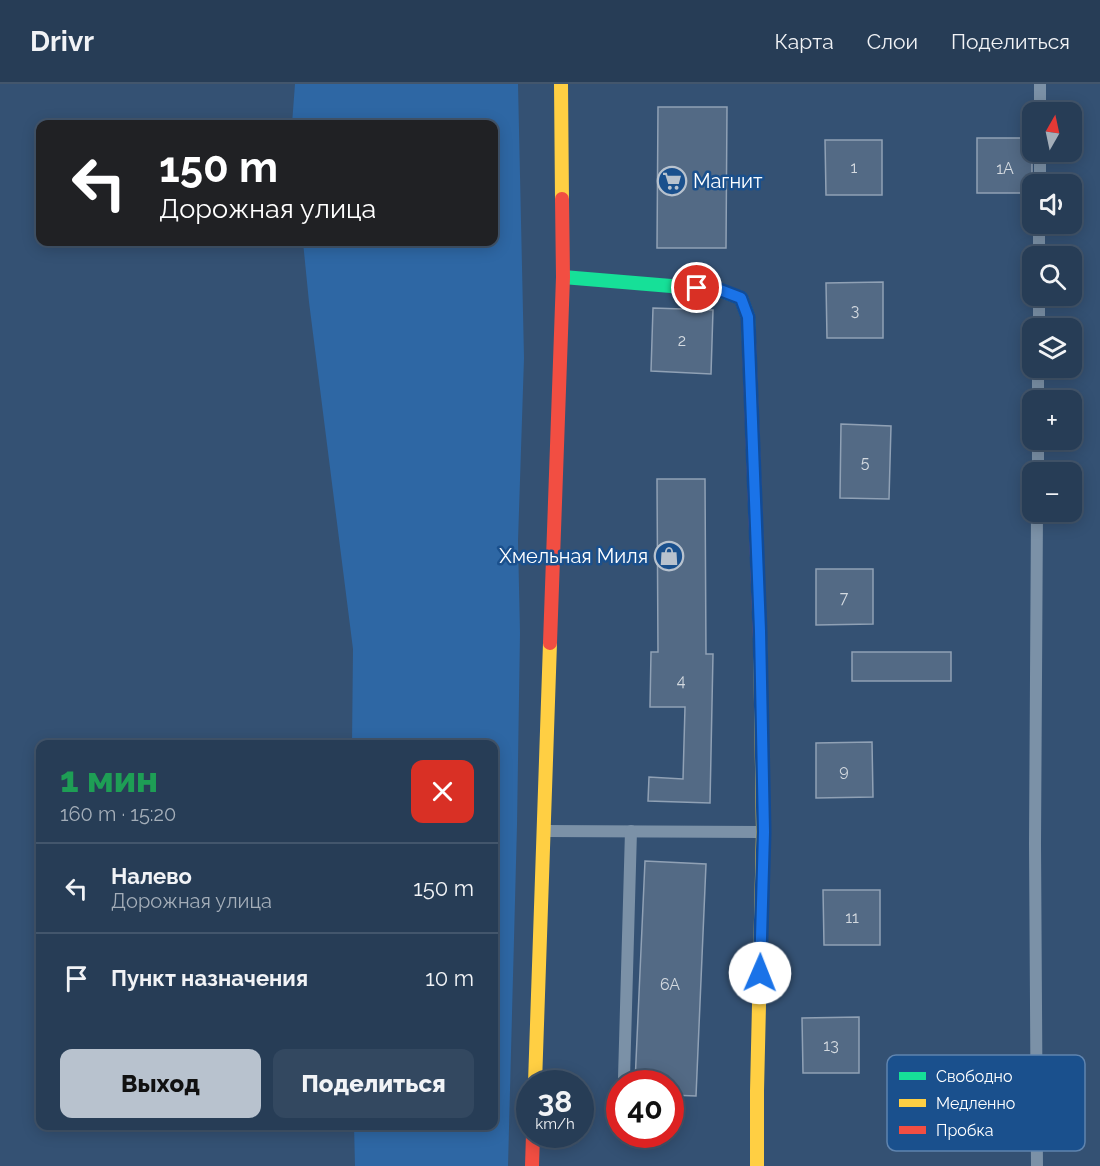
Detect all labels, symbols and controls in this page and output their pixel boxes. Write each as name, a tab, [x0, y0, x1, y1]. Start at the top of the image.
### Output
text: Drivr	[30, 25, 94, 58]
text: Карта	[775, 29, 834, 54]
text: Слои	[867, 29, 918, 54]
text: Поделиться	[951, 29, 1070, 54]
north arrow	[1022, 102, 1082, 162]
map controls	[1022, 102, 1082, 522]
text: 150 m	[159, 143, 278, 192]
icon: left	[60, 144, 138, 222]
house number: 1	[851, 158, 858, 177]
house number: 1А	[996, 159, 1014, 178]
supermarket icon: Магнит	[656, 165, 688, 197]
place label: Магнит	[693, 169, 763, 193]
button: sound	[1022, 174, 1082, 234]
text: Дорожная улица	[159, 193, 376, 224]
button: search	[1022, 246, 1082, 306]
pin	[671, 262, 722, 313]
icon: arrive	[680, 271, 713, 304]
house number: 3	[851, 301, 859, 320]
button: layers	[1022, 318, 1082, 378]
house number: 2	[678, 331, 686, 350]
button: +	[1022, 390, 1082, 450]
house number: 5	[861, 453, 870, 472]
button: −	[1022, 462, 1082, 522]
shop icon: Хмельная Миля	[653, 540, 685, 572]
place label: Хмельная Миля	[499, 544, 648, 568]
house number: 7	[840, 588, 849, 607]
house number: 4	[677, 671, 686, 690]
text: 1 мин	[60, 758, 158, 800]
button: close	[411, 760, 474, 823]
house number: 9	[839, 761, 849, 780]
text: 160 m · 15:20	[60, 802, 176, 826]
text: Налево	[111, 863, 192, 889]
icon: left	[60, 872, 93, 905]
text: 150 m	[413, 875, 474, 901]
text: Дорожная улица	[111, 889, 272, 913]
house number: 11	[845, 908, 859, 927]
position arrow	[728, 941, 792, 1005]
icon: arrive	[60, 962, 93, 995]
text: Пункт назначения	[111, 965, 308, 991]
text: 10 m	[425, 965, 474, 991]
house number: 6А	[660, 975, 680, 994]
house number: 13	[823, 1036, 839, 1055]
button: Выход	[60, 1049, 261, 1118]
button: Поделиться	[273, 1049, 474, 1118]
legend	[887, 1055, 1085, 1151]
text: Свободно	[936, 1067, 1012, 1086]
speed limit sign: 40	[606, 1070, 684, 1148]
text: 38	[538, 1084, 572, 1119]
text: Медленно	[936, 1094, 1015, 1113]
text: km/h	[535, 1115, 575, 1133]
text: Пробка	[936, 1121, 994, 1140]

